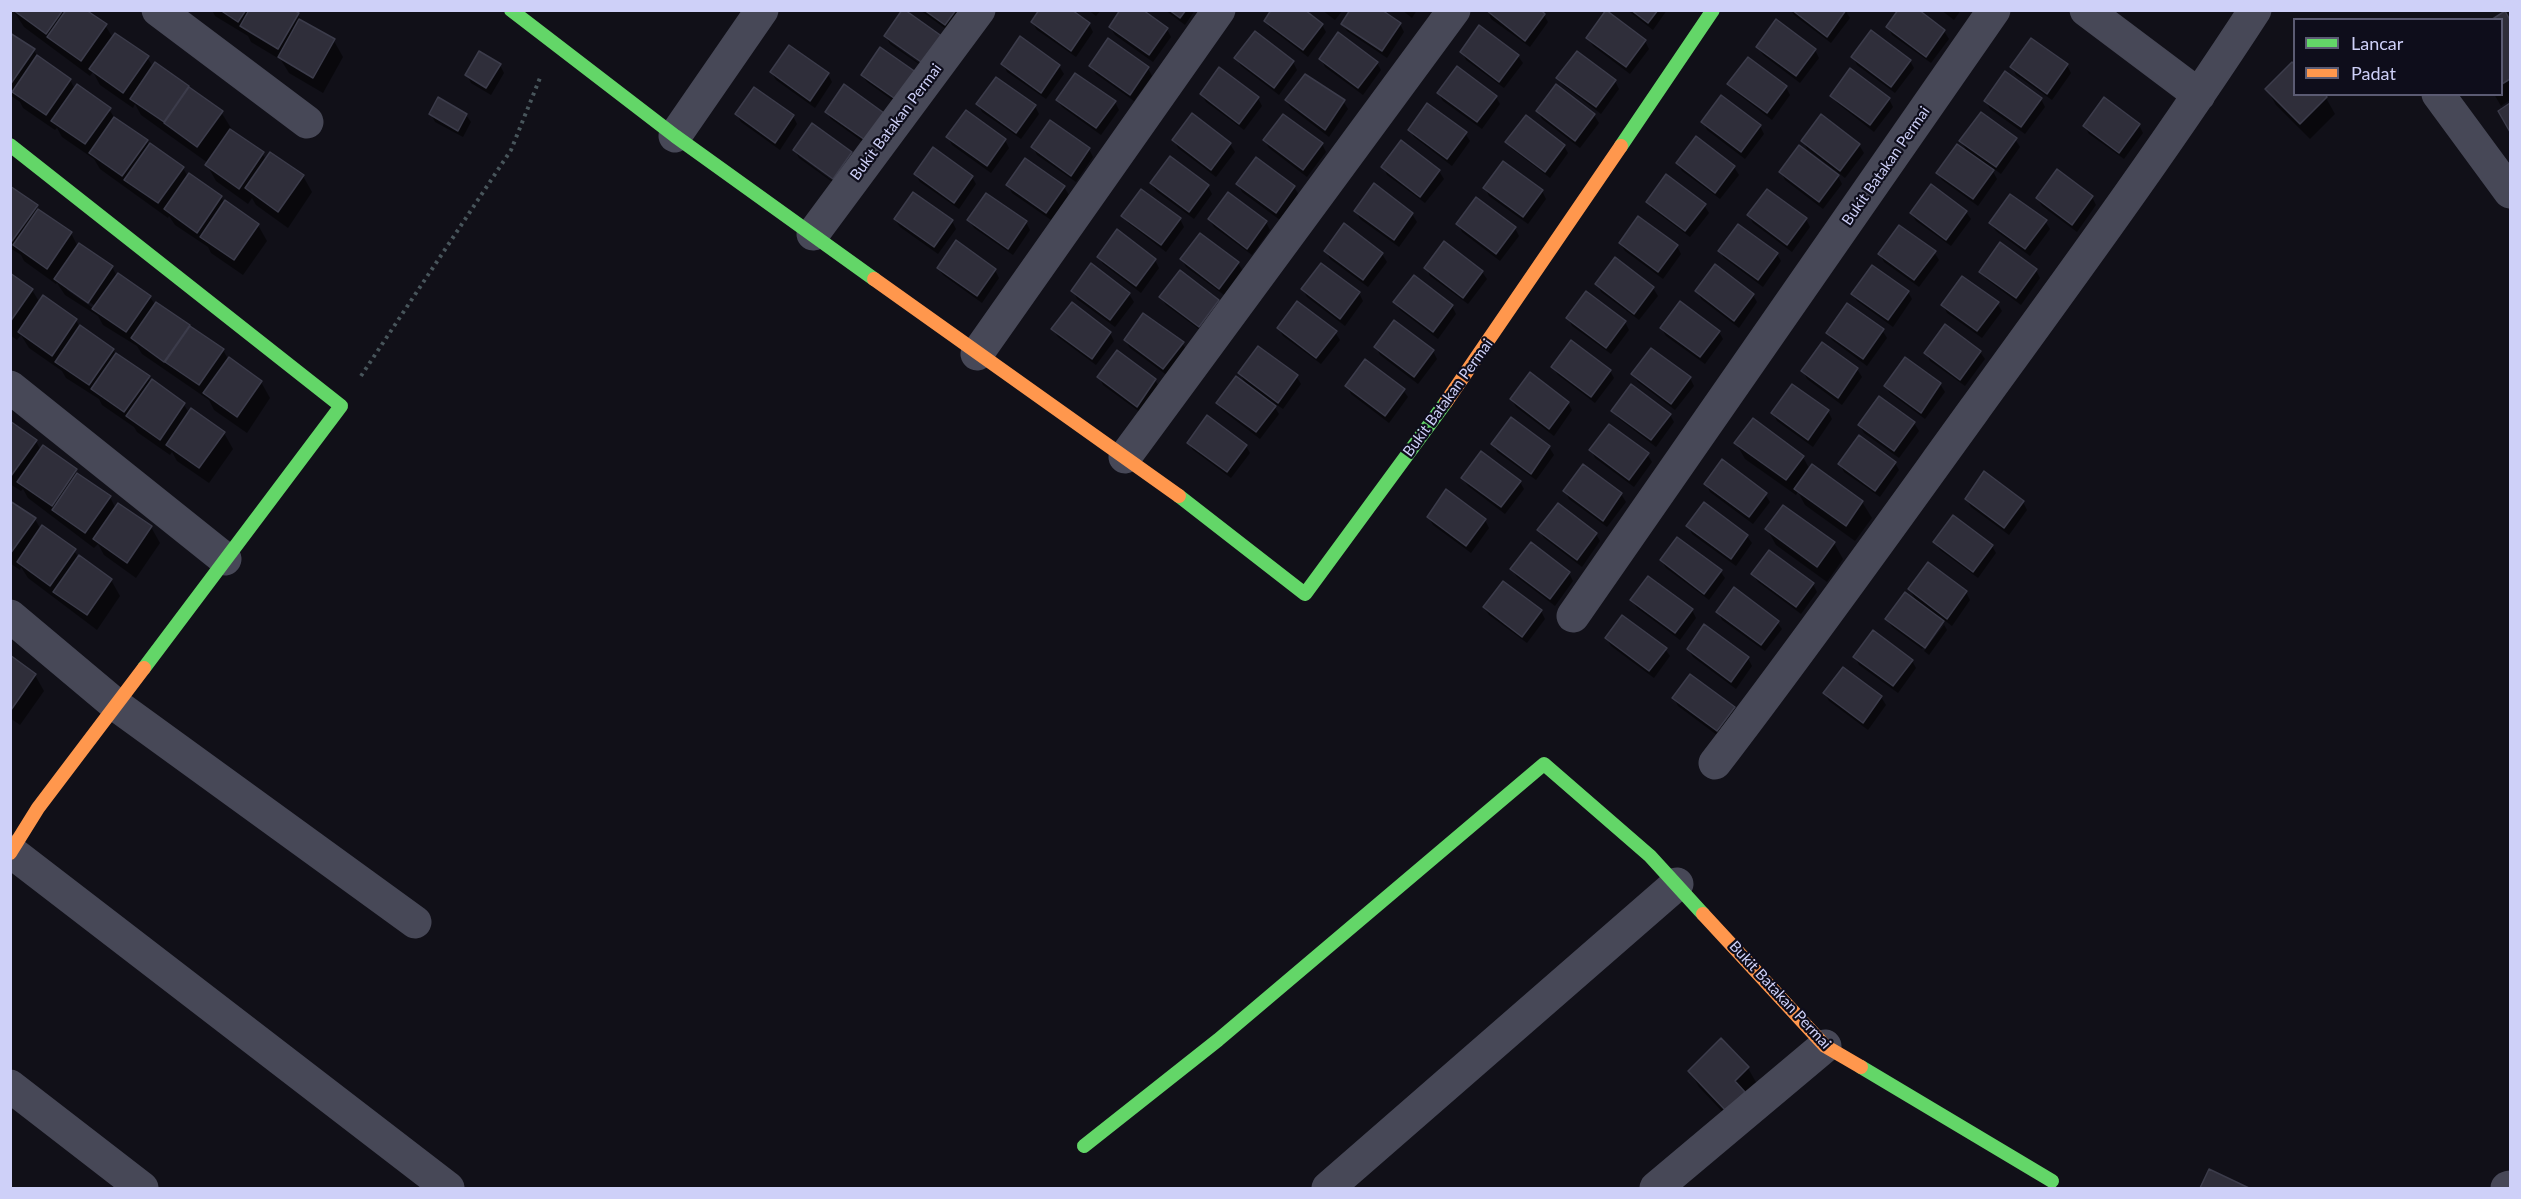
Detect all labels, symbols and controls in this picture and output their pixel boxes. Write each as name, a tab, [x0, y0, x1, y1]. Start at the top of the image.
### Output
legend	[2293, 18, 2503, 96]
text: Lancar	[2351, 32, 2403, 54]
street label: Bukit Batakan Permai	[846, 60, 946, 184]
text: Padat	[2351, 62, 2396, 84]
street label: Bukit Batakan Permai	[1838, 103, 1934, 229]
street label: Bukit Batakan Permai	[1399, 336, 1497, 460]
street label: Bukit Batakan Permai	[1725, 937, 1835, 1053]

